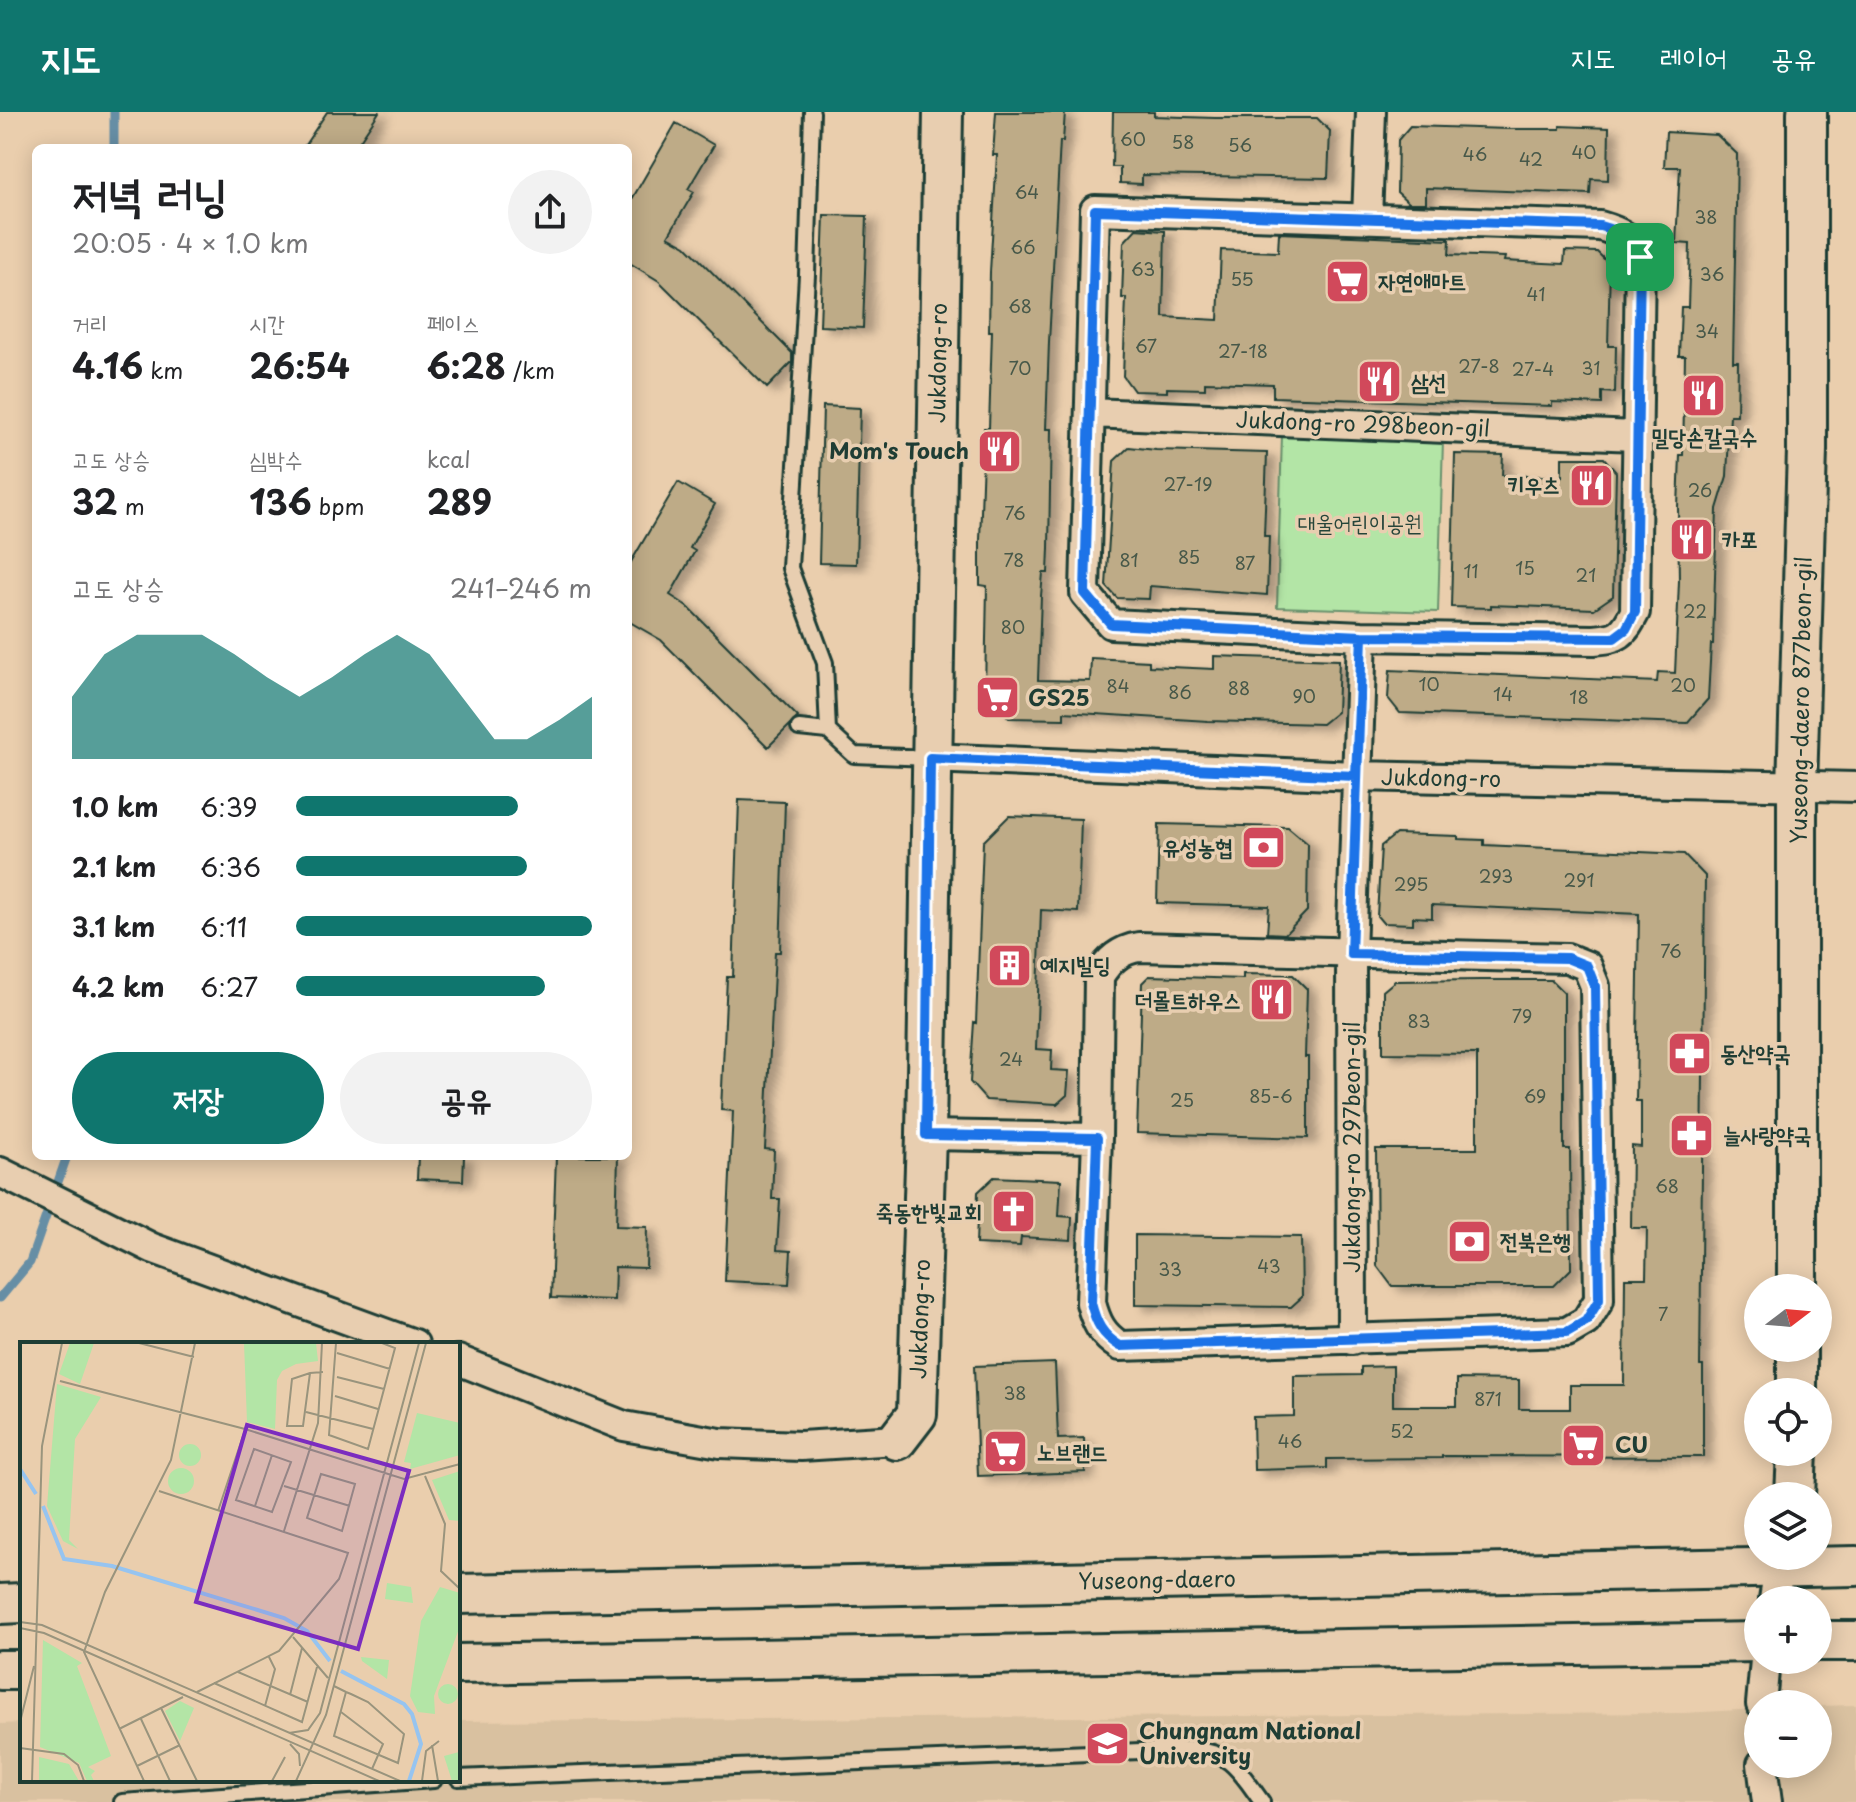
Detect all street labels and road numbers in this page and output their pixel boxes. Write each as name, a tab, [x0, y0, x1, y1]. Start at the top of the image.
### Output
street label: Jukdong-ro	[919, 303, 954, 423]
street label: Jukdong-ro 298beon-gil	[1235, 402, 1491, 443]
street label: Yuseong-daero 877beon-gil	[1780, 556, 1819, 844]
street label: Jukdong-ro	[1381, 759, 1501, 794]
street label: Jukdong-ro 297beon-gil	[1334, 1021, 1367, 1273]
street label: Jukdong-ro	[900, 1258, 937, 1379]
street label: Yuseong-daero	[1078, 1561, 1236, 1596]

